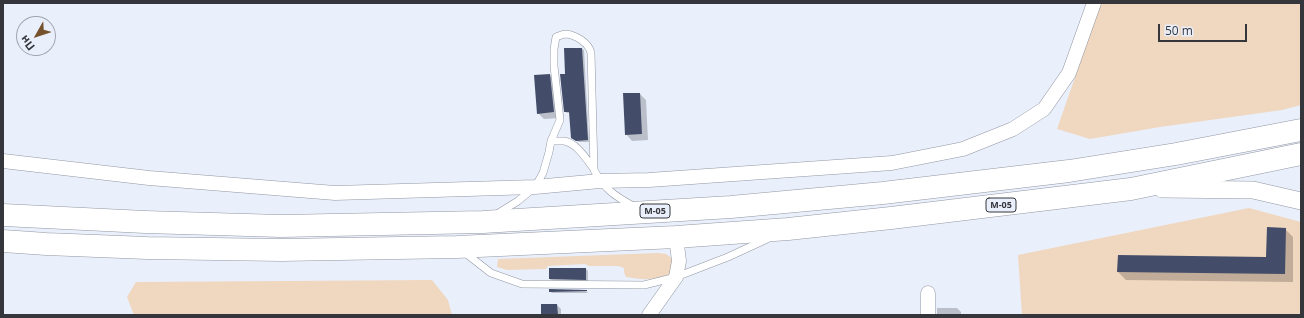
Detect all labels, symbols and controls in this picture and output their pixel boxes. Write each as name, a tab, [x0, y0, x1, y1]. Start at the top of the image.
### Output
north arrow	[16, 16, 56, 56]
scale bar	[1160, 16, 1249, 42]
text: 50 m	[1165, 22, 1193, 39]
text: Пн	[16, 33, 38, 54]
road number: М-05	[986, 198, 1016, 212]
road number: М-05	[640, 204, 670, 218]

